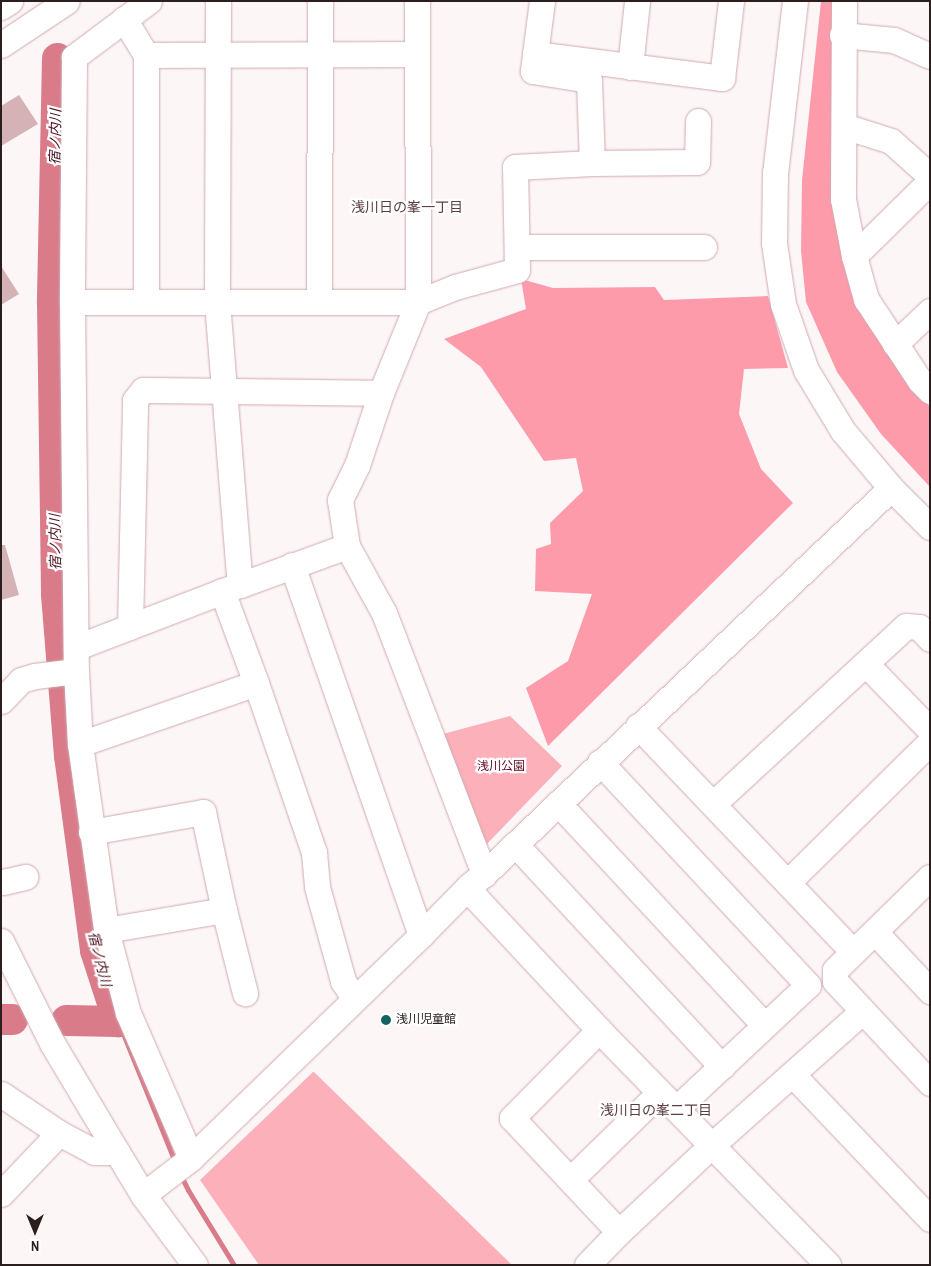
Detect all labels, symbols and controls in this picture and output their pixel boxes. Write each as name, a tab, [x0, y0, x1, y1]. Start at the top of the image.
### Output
water label: 宿ノ内川	[46, 109, 64, 165]
district label: 浅川日の峯一丁目	[351, 199, 463, 215]
water label: 宿ノ内川	[46, 514, 64, 570]
park label: 浅川公園	[477, 760, 525, 774]
water label: 宿ノ内川	[85, 930, 115, 988]
place label: 浅川児童館	[396, 1013, 456, 1027]
marker: 浅川児童館	[380, 1014, 392, 1026]
district label: 浅川日の峯二丁目	[600, 1102, 712, 1118]
north arrow	[10, 1206, 60, 1256]
text: N	[31, 1237, 39, 1255]

